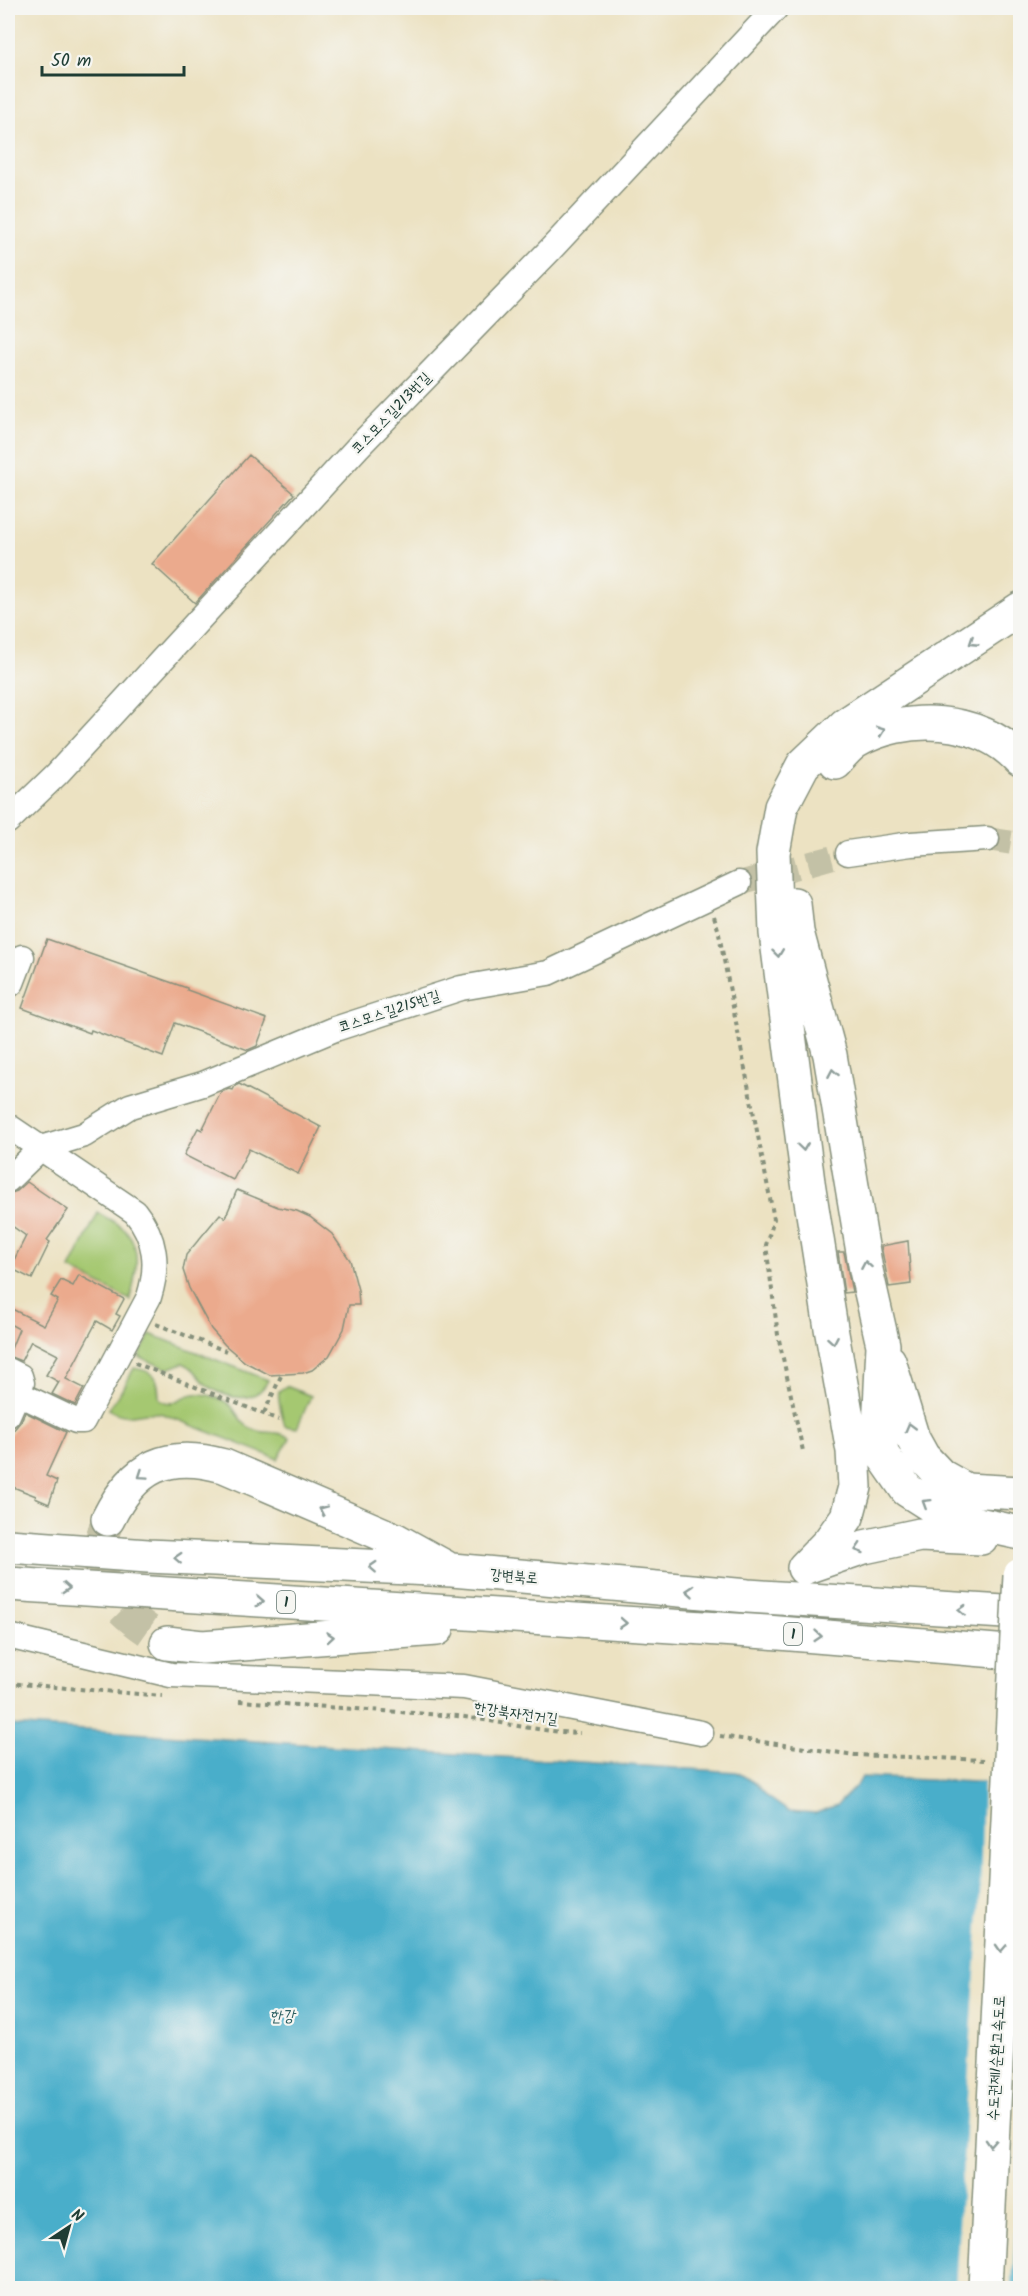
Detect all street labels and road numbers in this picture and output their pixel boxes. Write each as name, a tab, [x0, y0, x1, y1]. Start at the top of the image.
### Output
street label: 코스모스길213번길	[346, 367, 437, 460]
street label: 코스모스길215번길	[335, 984, 443, 1040]
street label: 강변북로	[489, 1563, 539, 1591]
road number: 1	[277, 1591, 295, 1613]
road number: 1	[784, 1623, 802, 1645]
street label: 한강북자전거길	[472, 1696, 559, 1732]
street label: 수도권제1순환고속도로	[982, 1995, 1012, 2121]

